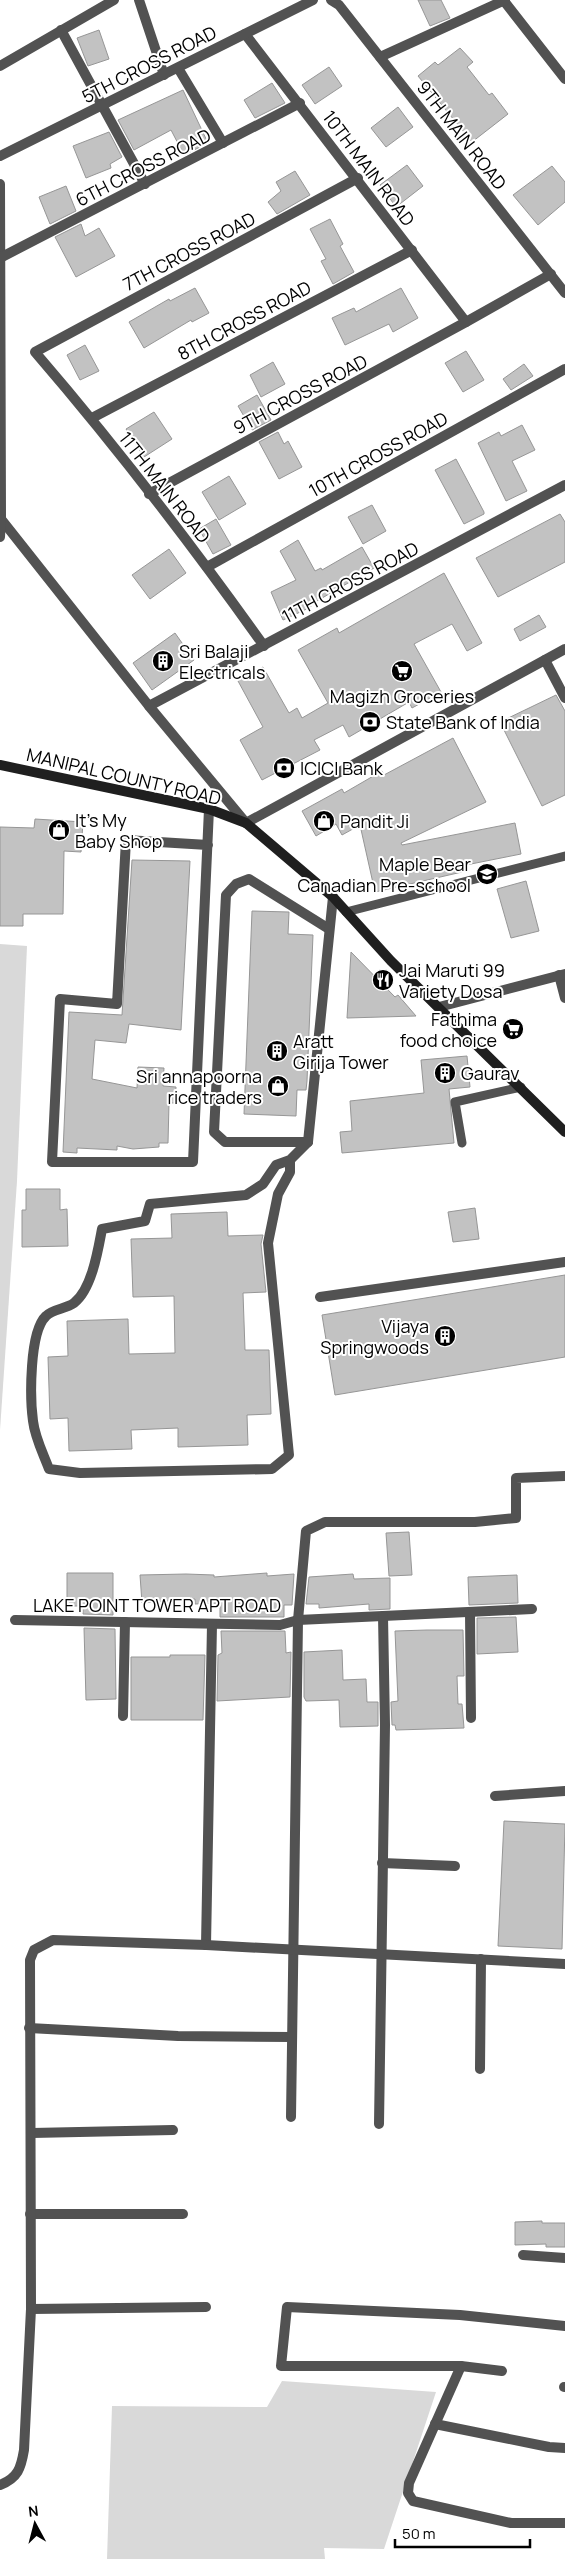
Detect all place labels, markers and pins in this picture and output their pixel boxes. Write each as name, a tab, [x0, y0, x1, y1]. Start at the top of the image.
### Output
place label: Sri Balaji Electricals	[179, 639, 265, 684]
building icon: Sri Balaji Electricals	[151, 649, 175, 673]
supermarket icon: Magizh Groceries	[390, 659, 414, 683]
place label: Magizh Groceries	[330, 684, 474, 708]
bank icon: State Bank of India	[358, 710, 382, 734]
place label: State Bank of India	[386, 710, 540, 734]
bank icon: ICICI Bank	[272, 756, 296, 780]
place label: ICICI Bank	[300, 756, 384, 780]
place label: It's My Baby Shop	[75, 808, 162, 853]
shop icon: Pandit Ji	[312, 809, 336, 833]
place label: Pandit Ji	[340, 809, 409, 833]
shop icon: It's My Baby Shop	[47, 818, 71, 842]
place label: Maple Bear Canadian Pre-school	[297, 852, 471, 897]
school or university icon: Maple Bear Canadian Pre-school	[475, 862, 499, 886]
place label: Jai Maruti 99 Variety Dosa	[399, 958, 505, 1003]
restaurant icon: Jai Maruti 99 Variety Dosa	[371, 968, 395, 992]
place label: Fathima food choice	[400, 1007, 497, 1052]
supermarket icon: Fathima food choice	[501, 1017, 525, 1041]
place label: Aratt Girija Tower	[293, 1029, 389, 1074]
building icon: Aratt Girija Tower	[265, 1039, 289, 1063]
building icon: Gaurav	[433, 1061, 457, 1085]
place label: Gaurav	[461, 1061, 519, 1085]
place label: Sri annapoorna rice traders	[136, 1064, 262, 1109]
shop icon: Sri annapoorna rice traders	[266, 1074, 290, 1098]
place label: Vijaya Springwoods	[320, 1314, 429, 1359]
building icon: Vijaya Springwoods	[433, 1324, 457, 1348]

